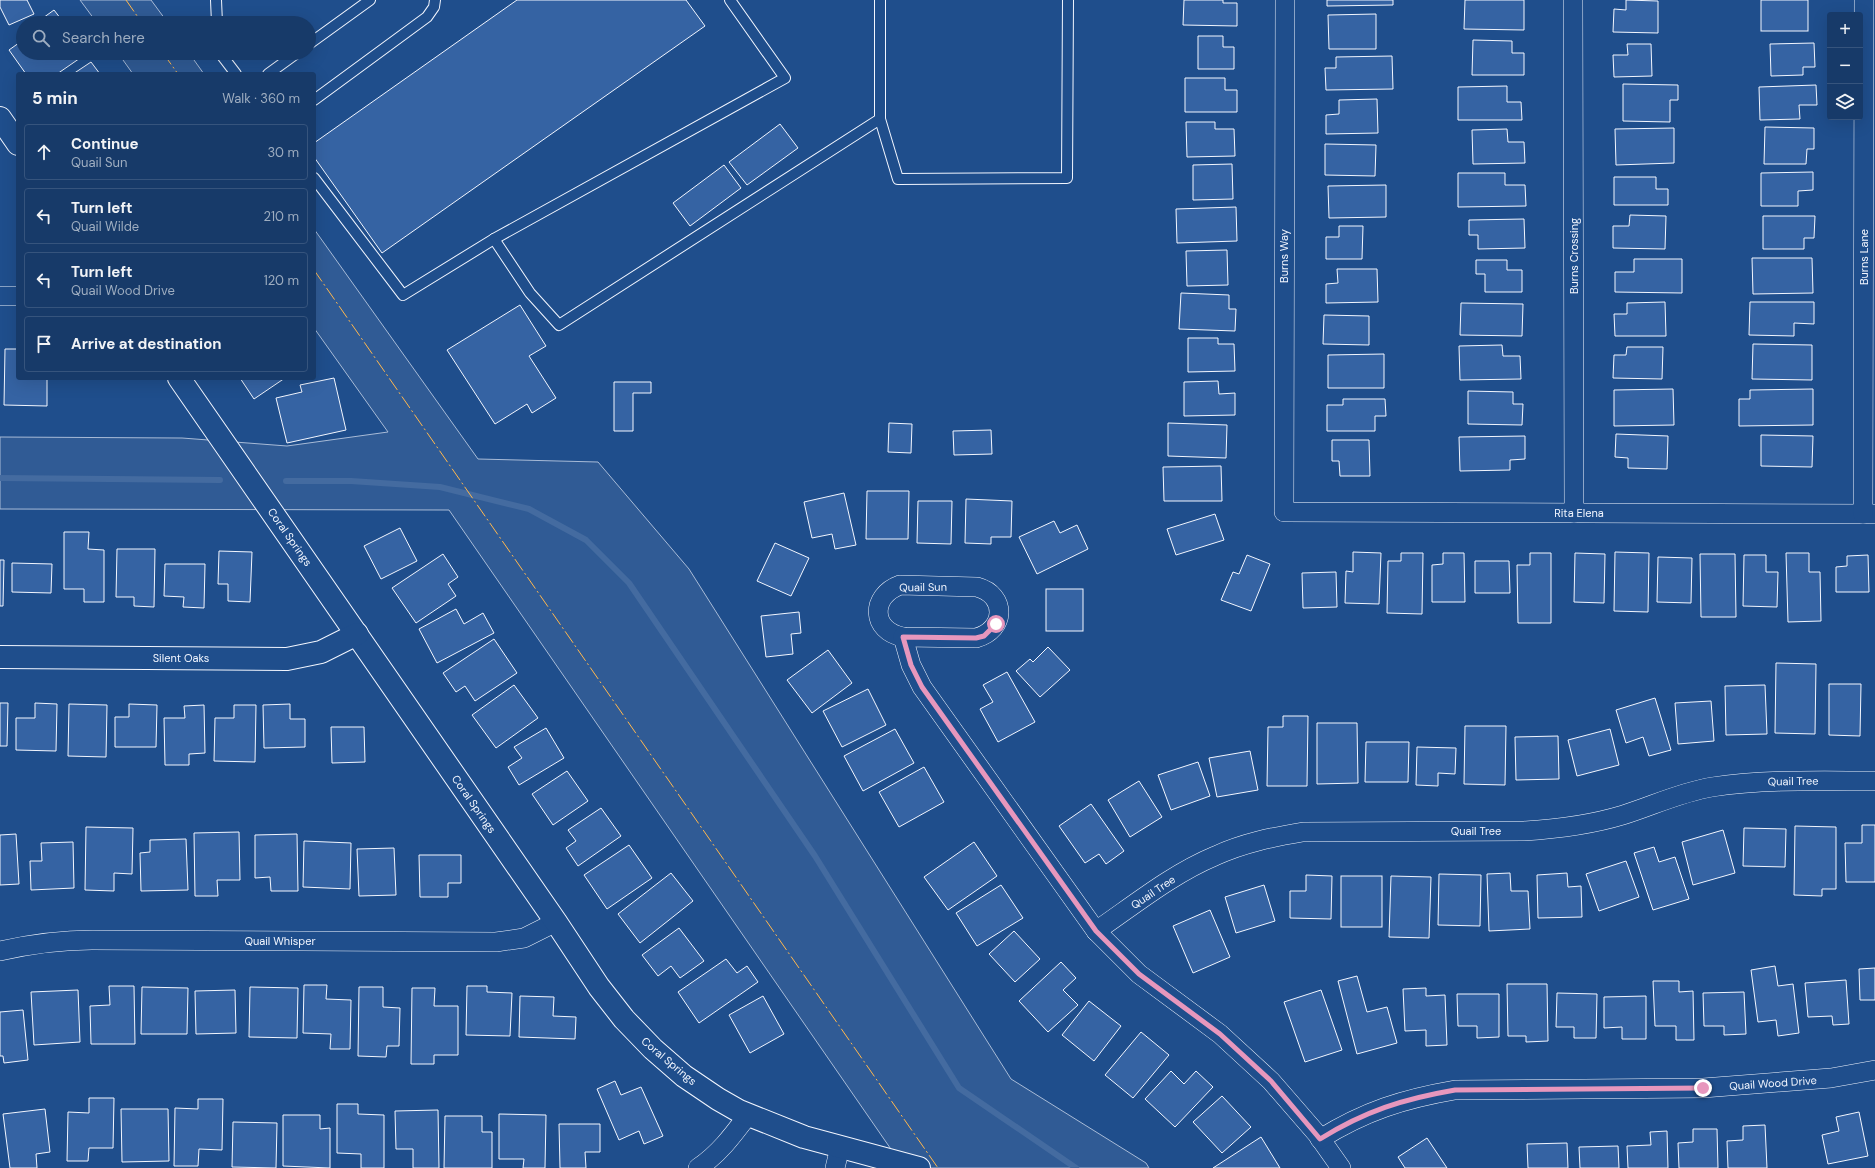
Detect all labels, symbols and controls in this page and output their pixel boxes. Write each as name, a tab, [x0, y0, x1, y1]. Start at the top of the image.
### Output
map controls	[1827, 12, 1863, 120]
button: +	[1827, 12, 1863, 48]
search box	[16, 16, 316, 60]
icon: search	[30, 27, 52, 49]
text: Search here	[62, 28, 145, 48]
button: −	[1827, 48, 1863, 84]
button: layers	[1827, 84, 1863, 120]
text: 5 min	[32, 87, 78, 109]
text: Walk · 360 m	[222, 90, 300, 107]
text: Continue	[71, 134, 139, 154]
icon: ahead	[33, 141, 55, 163]
text: 30 m	[267, 144, 299, 161]
text: Quail Sun	[71, 154, 128, 171]
text: Turn left	[71, 198, 132, 218]
icon: left	[33, 205, 55, 227]
text: 210 m	[264, 208, 299, 225]
text: Quail Wilde	[71, 218, 139, 235]
street label: Burns Crossing	[1567, 218, 1581, 294]
street label: Burns Way	[1277, 229, 1291, 283]
street label: Burns Lane	[1857, 229, 1871, 285]
text: Turn left	[71, 262, 132, 282]
icon: left	[33, 269, 55, 291]
text: 120 m	[264, 272, 299, 289]
text: Quail Wood Drive	[71, 282, 175, 299]
icon: arrive	[33, 333, 55, 355]
text: Arrive at destination	[71, 334, 222, 354]
street label: Coral Springs	[265, 505, 315, 569]
street label: Rita Elena	[1554, 506, 1604, 520]
street label: Quail Sun	[899, 580, 947, 594]
route start	[987, 615, 1005, 633]
street label: Silent Oaks	[153, 651, 209, 665]
street label: Coral Springs	[449, 772, 499, 836]
street label: Quail Tree	[1768, 774, 1818, 788]
street label: Quail Tree	[1451, 824, 1501, 838]
street label: Quail Tree	[1128, 872, 1178, 912]
street label: Quail Whisper	[244, 934, 316, 948]
street label: Coral Springs	[639, 1034, 699, 1088]
street label: Quail Wood Drive	[1729, 1073, 1817, 1093]
route end	[1694, 1079, 1712, 1097]

